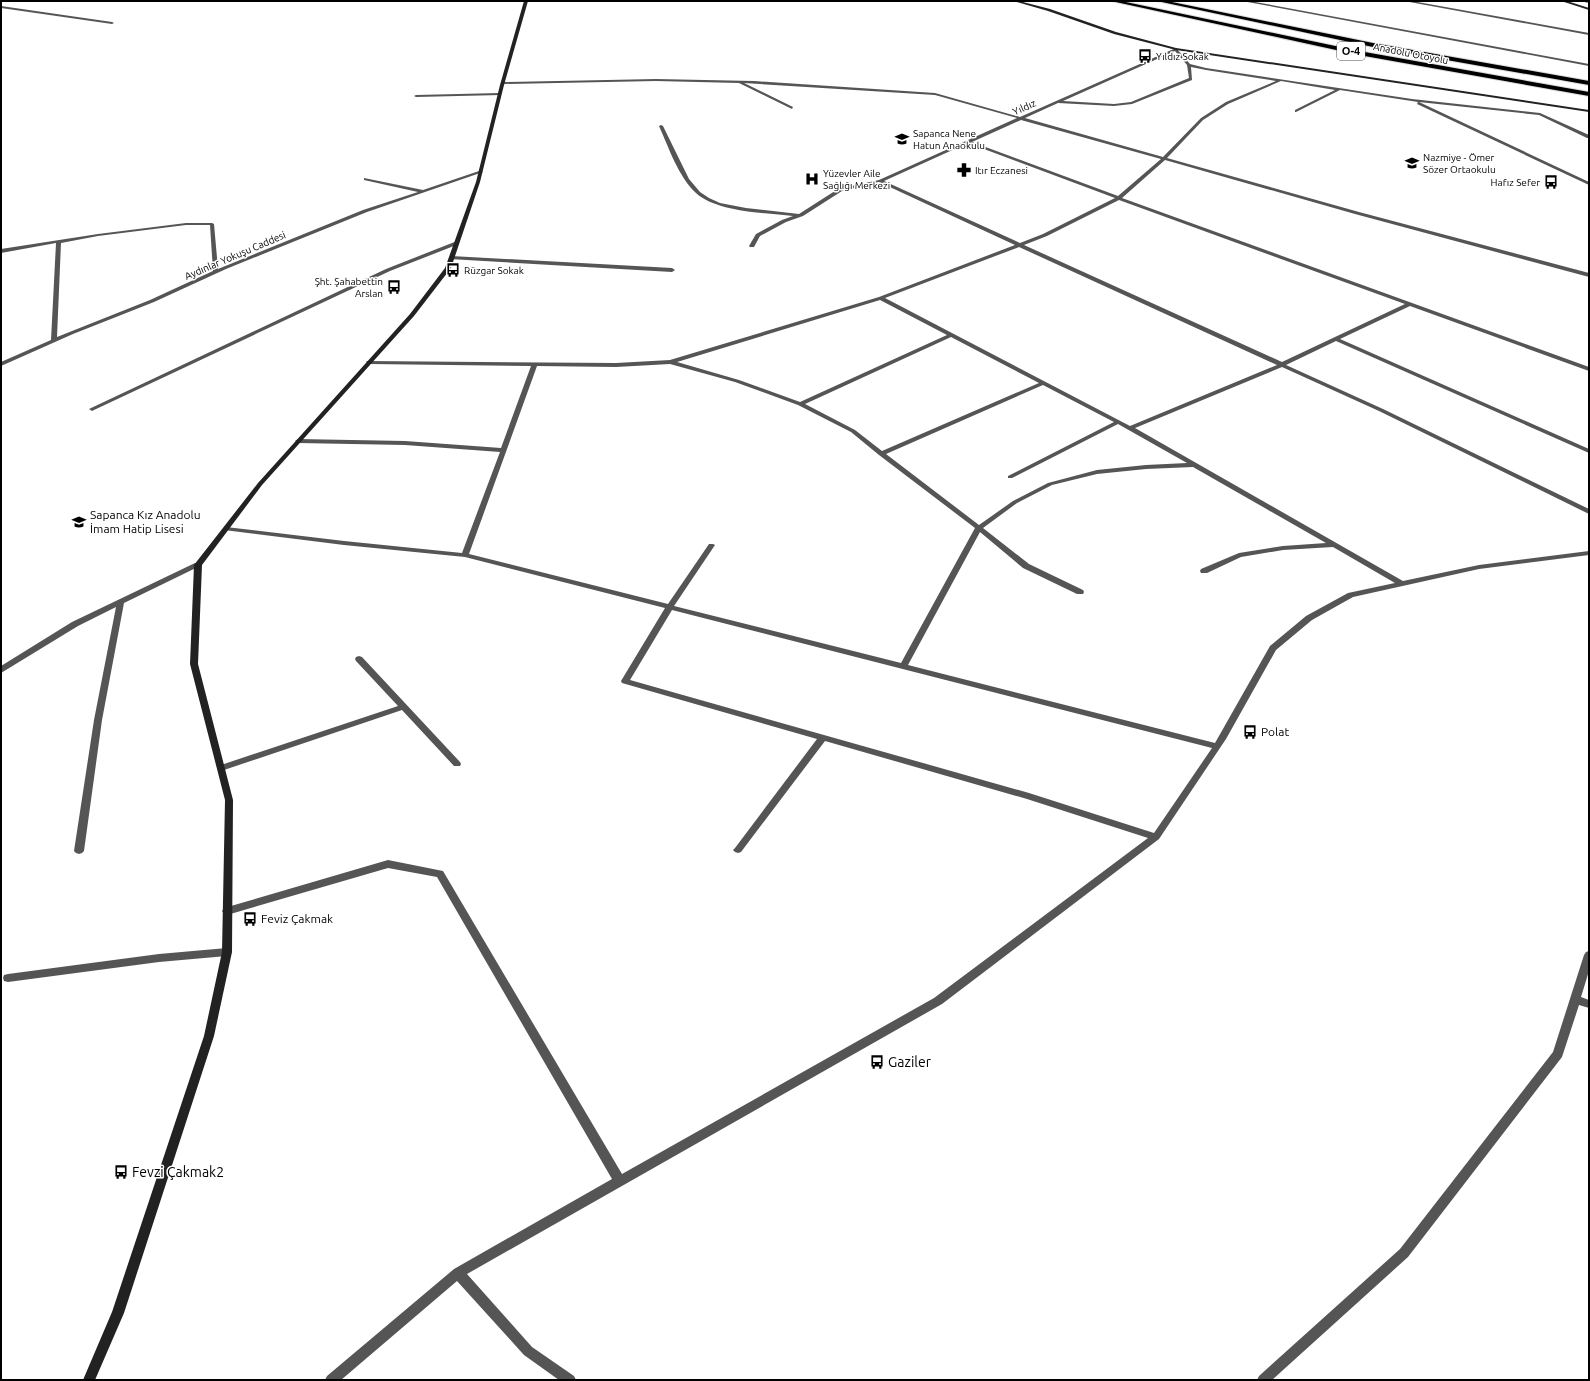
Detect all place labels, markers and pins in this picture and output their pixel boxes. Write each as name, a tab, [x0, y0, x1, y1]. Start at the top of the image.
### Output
bus stop icon: Yıldız Sokak	[1137, 48, 1153, 64]
place label: Yıldız Sokak	[1156, 51, 1209, 62]
place label: Sapanca Nene Hatun Anaokulu	[913, 128, 985, 151]
school or university icon: Sapanca Nene Hatun Anaokulu	[894, 131, 910, 147]
place label: Nazmiye - Ömer Sözer Ortaokulu	[1423, 152, 1496, 175]
school or university icon: Nazmiye - Ömer Sözer Ortaokulu	[1404, 155, 1420, 171]
pharmacy icon: Itır Eczanesi	[956, 162, 972, 178]
place label: Itır Eczanesi	[975, 165, 1028, 176]
place label: Yüzevler Aile Sağlığı Merkezi	[823, 168, 890, 191]
hospital icon: Yüzevler Aile Sağlığı Merkezi	[804, 171, 820, 187]
bus stop icon: Hafız Sefer	[1543, 174, 1559, 190]
place label: Hafız Sefer	[1491, 177, 1540, 188]
bus stop icon: Rüzgar Sokak	[445, 262, 461, 278]
place label: Rüzgar Sokak	[464, 265, 524, 276]
place label: Şht. Şahabettin Arslan	[315, 276, 383, 299]
bus stop icon: Şht. Şahabettin Arslan	[386, 279, 402, 295]
place label: Sapanca Kız Anadolu İmam Hatip Lisesi	[90, 508, 201, 535]
school or university icon: Sapanca Kız Anadolu İmam Hatip Lisesi	[71, 514, 87, 530]
bus stop icon: Polat	[1242, 724, 1258, 740]
place label: Polat	[1261, 725, 1289, 738]
bus stop icon: Feviz Çakmak	[242, 911, 258, 927]
place label: Feviz Çakmak	[261, 912, 333, 925]
bus stop icon: Gaziler	[869, 1054, 885, 1070]
place label: Gaziler	[888, 1054, 932, 1070]
bus stop icon: Fevzi Çakmak2	[113, 1164, 129, 1180]
place label: Fevzi Çakmak2	[132, 1164, 224, 1180]

